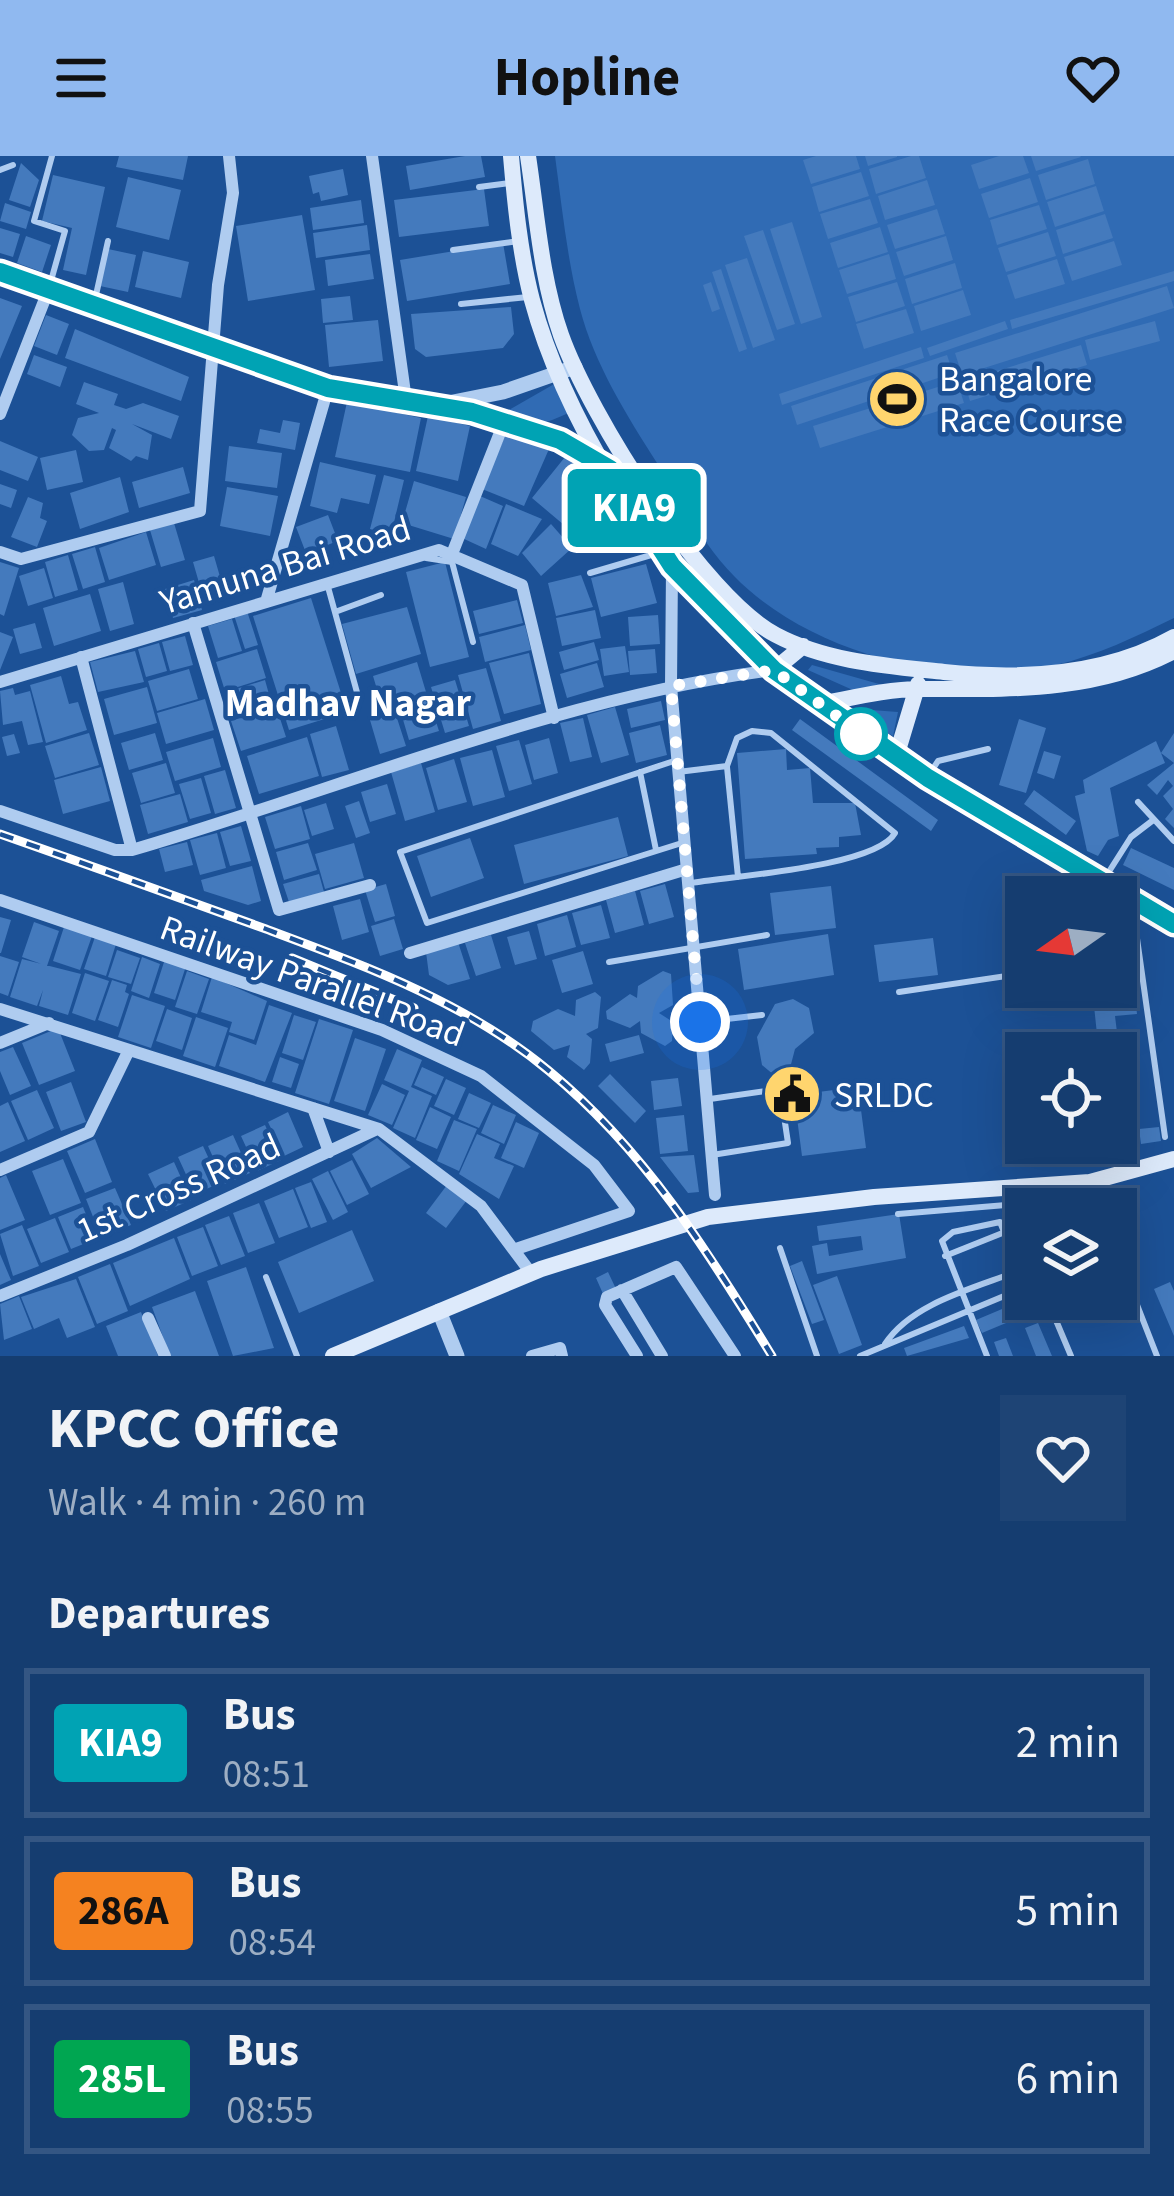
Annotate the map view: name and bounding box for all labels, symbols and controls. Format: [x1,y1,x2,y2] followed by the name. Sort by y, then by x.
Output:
[494,40,680,117] text: Hopline
[48,45,114,111] icon: menu
[1060,45,1126,111] icon: heart
[939,354,1123,446] place label: Bangalore Race Course
[866,368,928,430] sports icon: Bangalore Race Course
[550,469,718,547] line badge: KIA9
[592,478,676,538] text: KIA9
[153,503,417,628] street label: Yamuna Bai Road
[225,676,472,732] district label: Madhav Nagar
[836,709,886,759] unlabelled marker
[1005,876,1137,1008] north arrow
[1005,876,1137,1320] map controls
[153,903,472,1060] street label: Railway Parallel Road
[670,992,730,1052] your location
[1005,1032,1137,1164] button: locate
[761,1063,823,1125] public building icon: SRLDC
[834,1070,934,1121] place label: SRLDC
[68,1121,289,1256] street label: 1st Cross Road
[1005,1188,1137,1320] button: layers
[48,1389,339,1470] text: KPCC Office
[1000,1395,1126,1521] button: heart
[48,1475,366,1531] text: Walk · 4 min · 260 m
[48,1582,270,1646] text: Departures
[223,1683,295,1747] text: Bus
[1016,1711,1120,1775] text: 2 min
[78,1713,163,1773] text: KIA9
[223,1747,310,1803] text: 08:51
[229,1851,301,1915] text: Bus
[1016,1879,1120,1943] text: 5 min
[78,1881,169,1941] text: 286A
[229,1915,316,1971] text: 08:54
[226,2019,299,2083] text: Bus
[1016,2047,1120,2111] text: 6 min
[78,2049,166,2109] text: 285L
[226,2083,314,2139] text: 08:55

